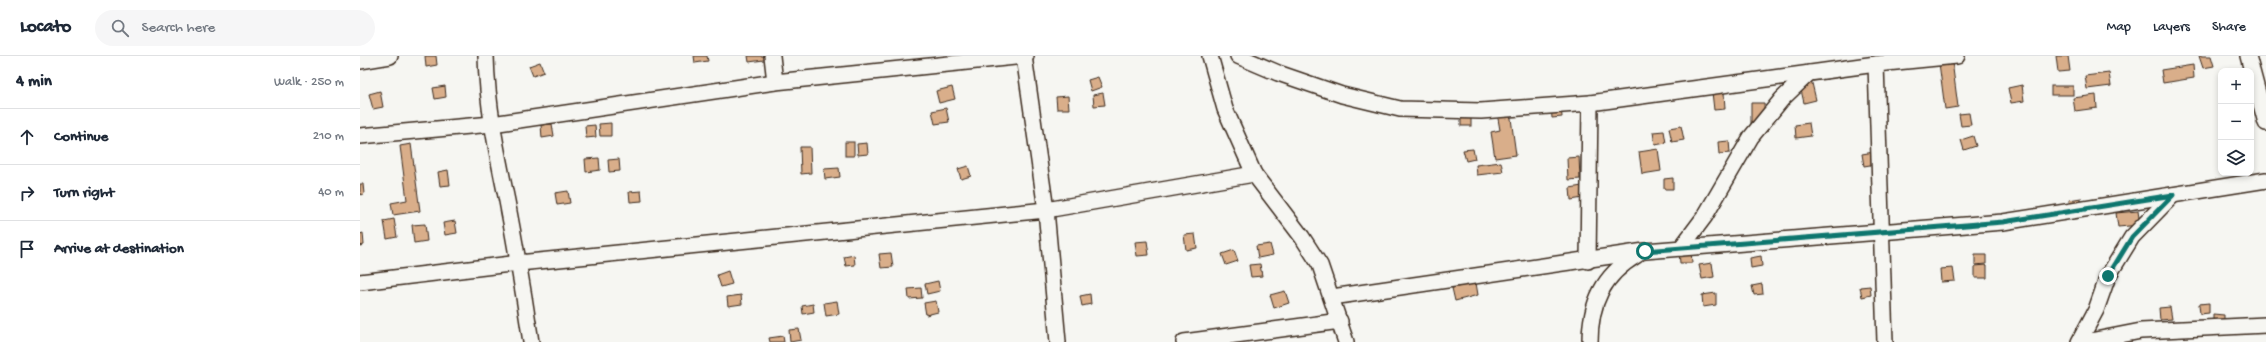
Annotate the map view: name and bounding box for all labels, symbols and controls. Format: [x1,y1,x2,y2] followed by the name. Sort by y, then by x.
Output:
[95,10,375,46] search box
[20,16,71,39] text: Locato
[109,17,131,39] icon: search
[141,19,215,37] text: Search here
[2107,19,2131,36] text: Map
[2153,19,2190,36] text: Layers
[2212,19,2246,36] text: Share
[2218,68,2254,176] map controls
[2218,68,2254,104] button: +
[16,72,52,92] text: 4 min
[274,75,344,90] text: Walk · 250 m
[2218,104,2254,140] button: −
[16,126,38,148] icon: ahead
[54,128,108,146] text: Continue
[313,129,344,144] text: 210 m
[2218,140,2254,176] button: layers
[16,182,38,204] icon: right
[54,184,114,202] text: Turn right
[318,185,344,200] text: 40 m
[16,238,38,260] icon: arrive
[54,240,184,258] text: Arrive at destination
[1636,242,1654,260] route start
[2099,267,2117,285] route end

